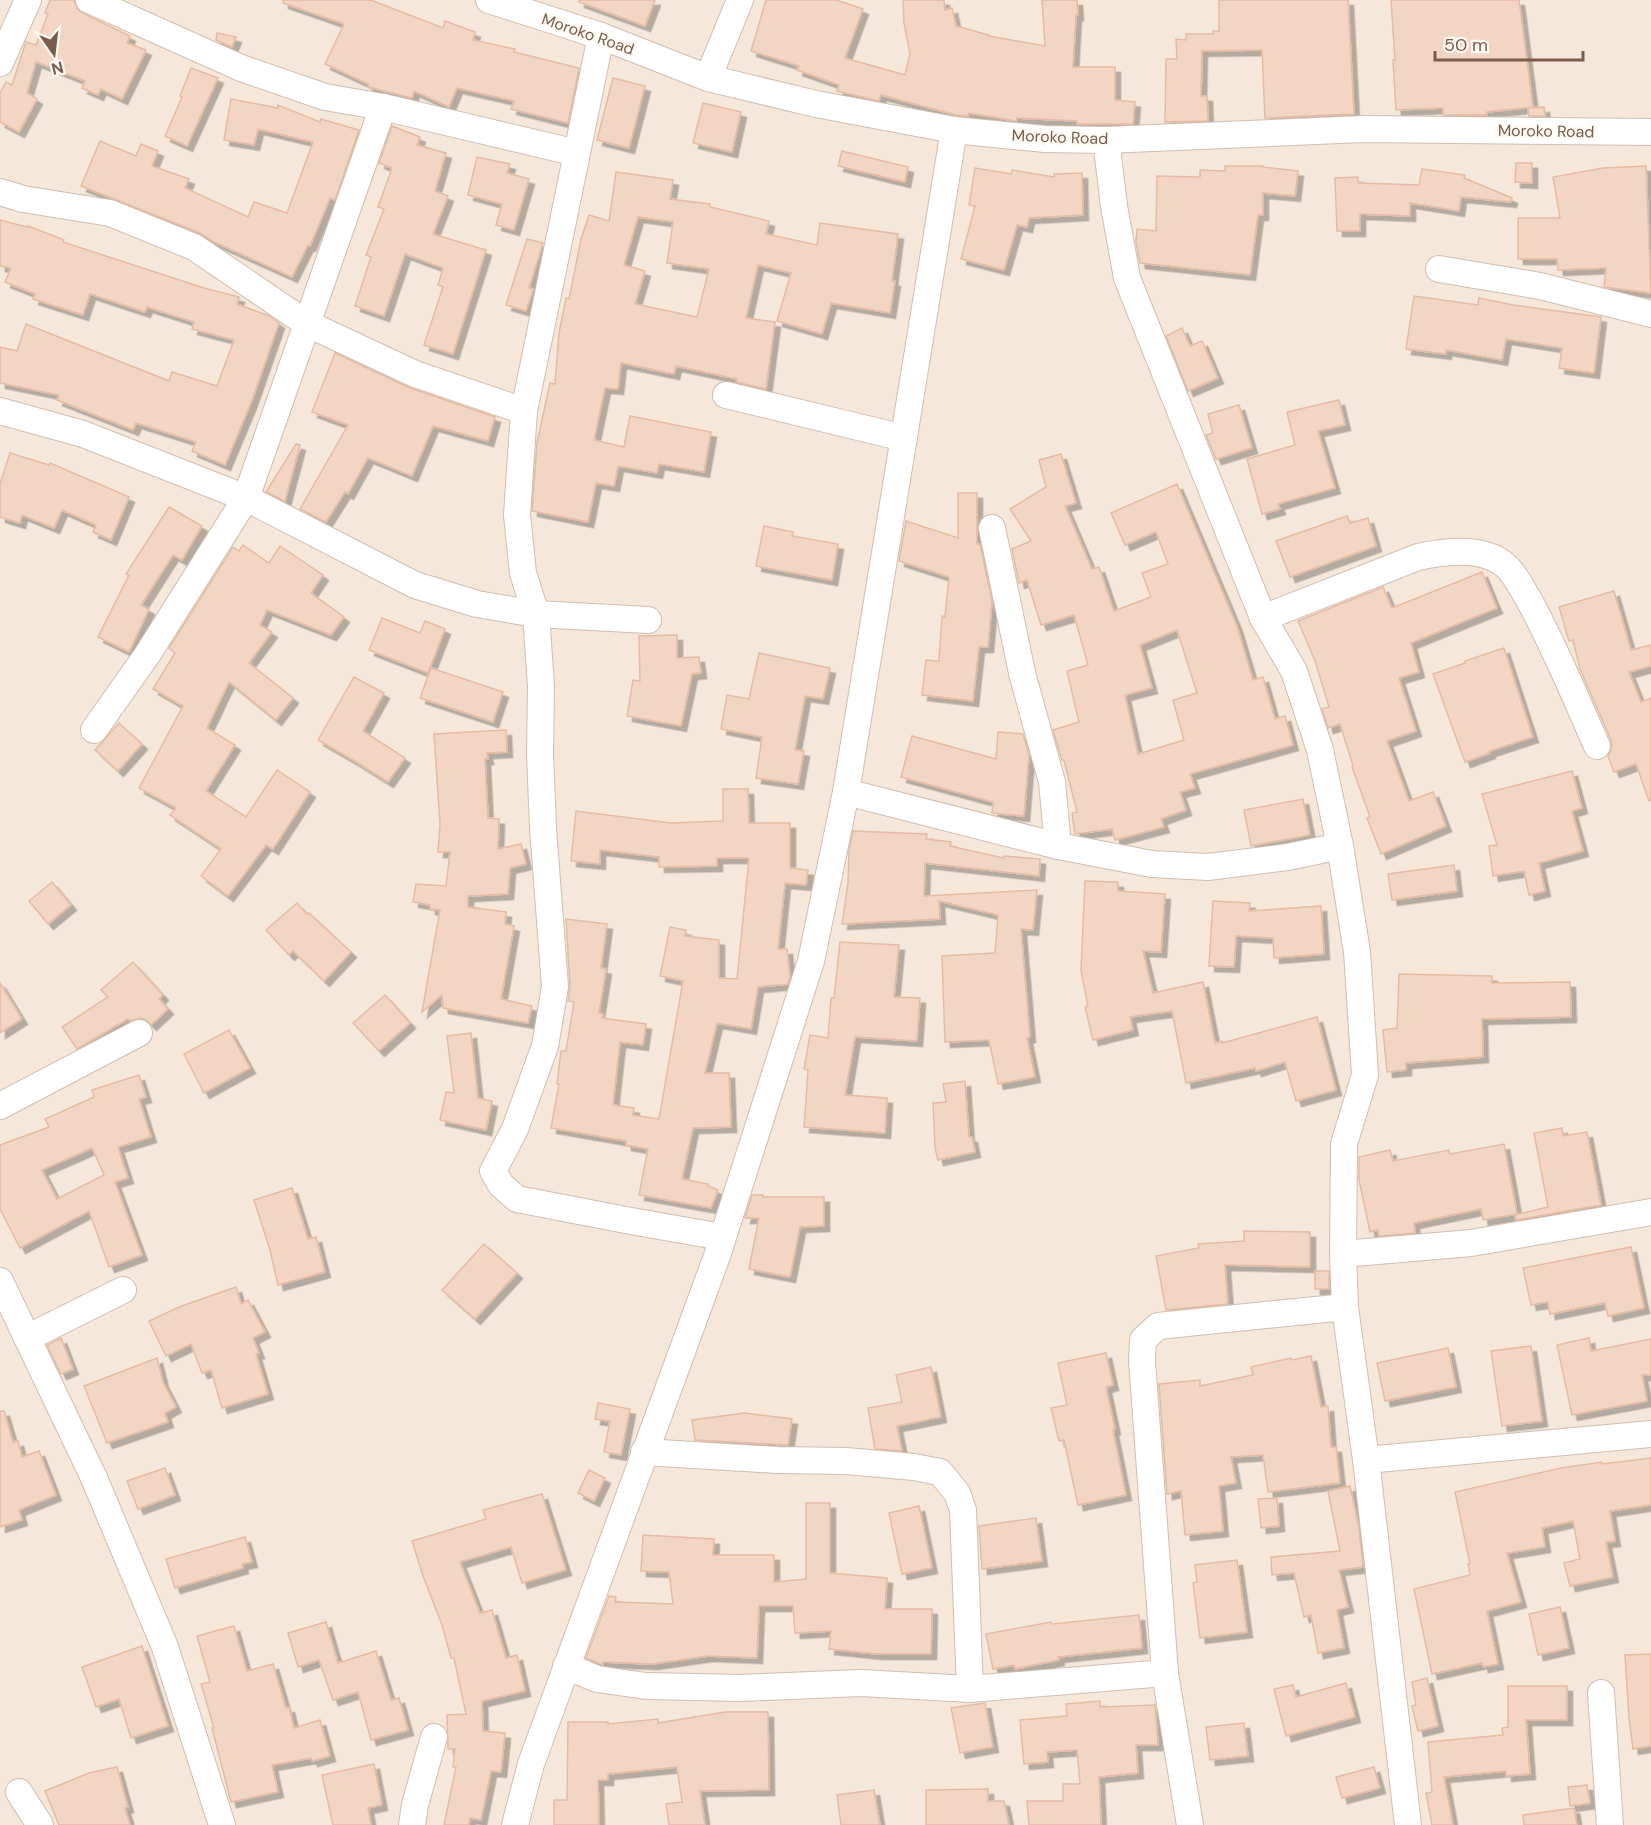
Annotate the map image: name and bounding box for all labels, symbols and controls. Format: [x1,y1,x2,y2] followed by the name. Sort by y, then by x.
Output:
[539,8,637,60] street label: Moroko Road
[24,24,84,84] north arrow
[1435,24,1584,62] scale bar
[1444,33,1488,57] text: 50 m
[49,56,66,80] text: N
[1498,120,1594,142] street label: Moroko Road
[1011,125,1109,149] street label: Moroko Road

